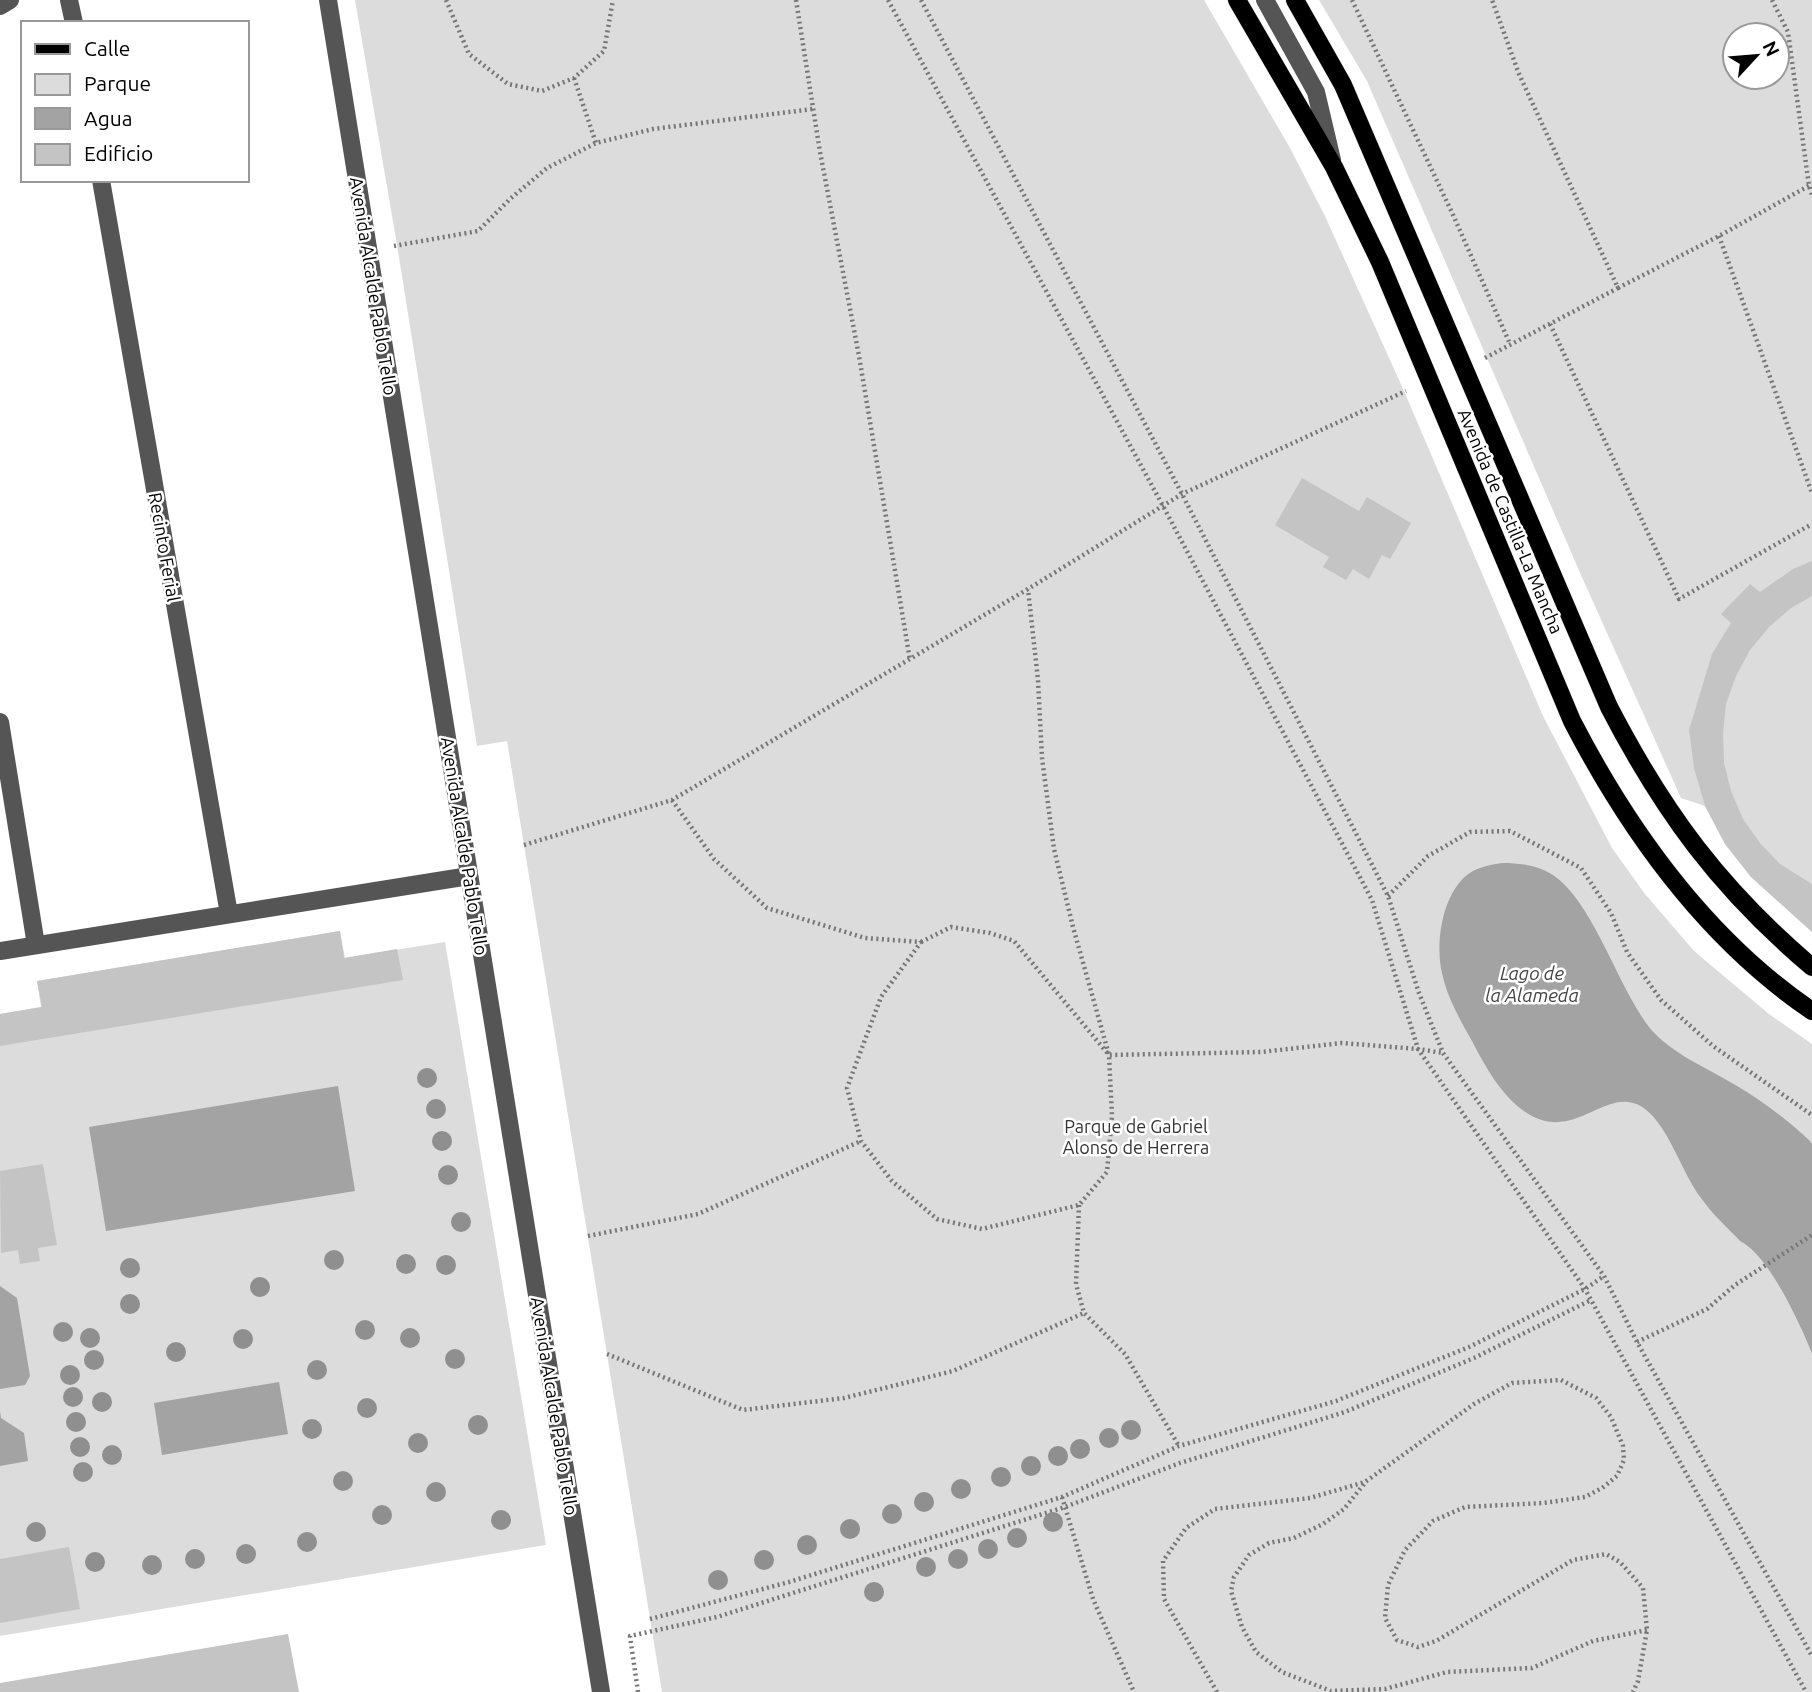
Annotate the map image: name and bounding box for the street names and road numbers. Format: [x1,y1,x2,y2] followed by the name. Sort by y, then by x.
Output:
[347,175,401,397] street label: Avenida Alcalde Pablo Tello
[1454,406,1568,636] street label: Avenida de Castilla-La Mancha
[146,491,184,603] street label: Recinto Ferial
[438,735,492,957] street label: Avenida Alcalde Pablo Tello
[528,1295,582,1517] street label: Avenida Alcalde Pablo Tello

